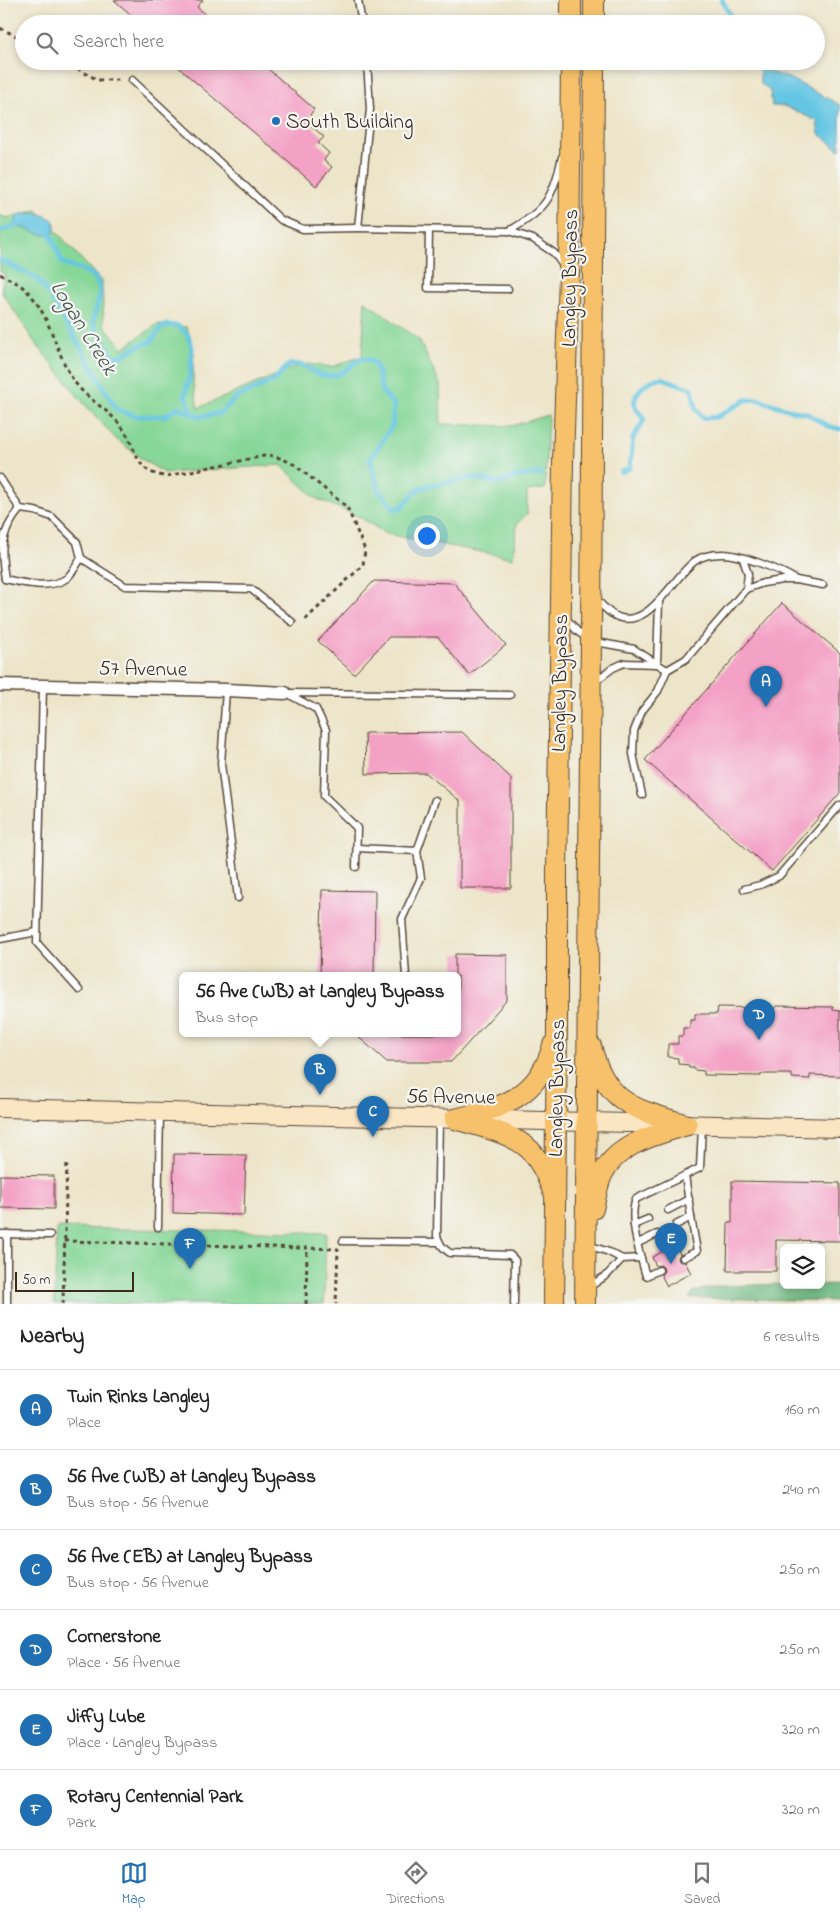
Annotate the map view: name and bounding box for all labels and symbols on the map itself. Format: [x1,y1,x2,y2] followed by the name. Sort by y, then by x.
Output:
[286,108,413,140] place label: South Building
[270,115,282,127] marker: South Building
[555,209,589,347] street label: Langley Bypass
[41,275,125,383] water label: Logan Creek
[414,523,440,549] your location
[545,614,579,752] street label: Langley Bypass
[98,654,188,686] street label: 57 Avenue
[750,666,782,707] pin: A
[743,999,775,1040] pin: D
[542,1019,576,1157] street label: Langley Bypass
[304,1054,336,1095] pin: B
[406,1082,496,1114] street label: 56 Avenue
[357,1096,389,1137] pin: C
[655,1223,687,1264] pin: E
[174,1228,206,1269] pin: F
[15,1269,134,1292] scale bar

